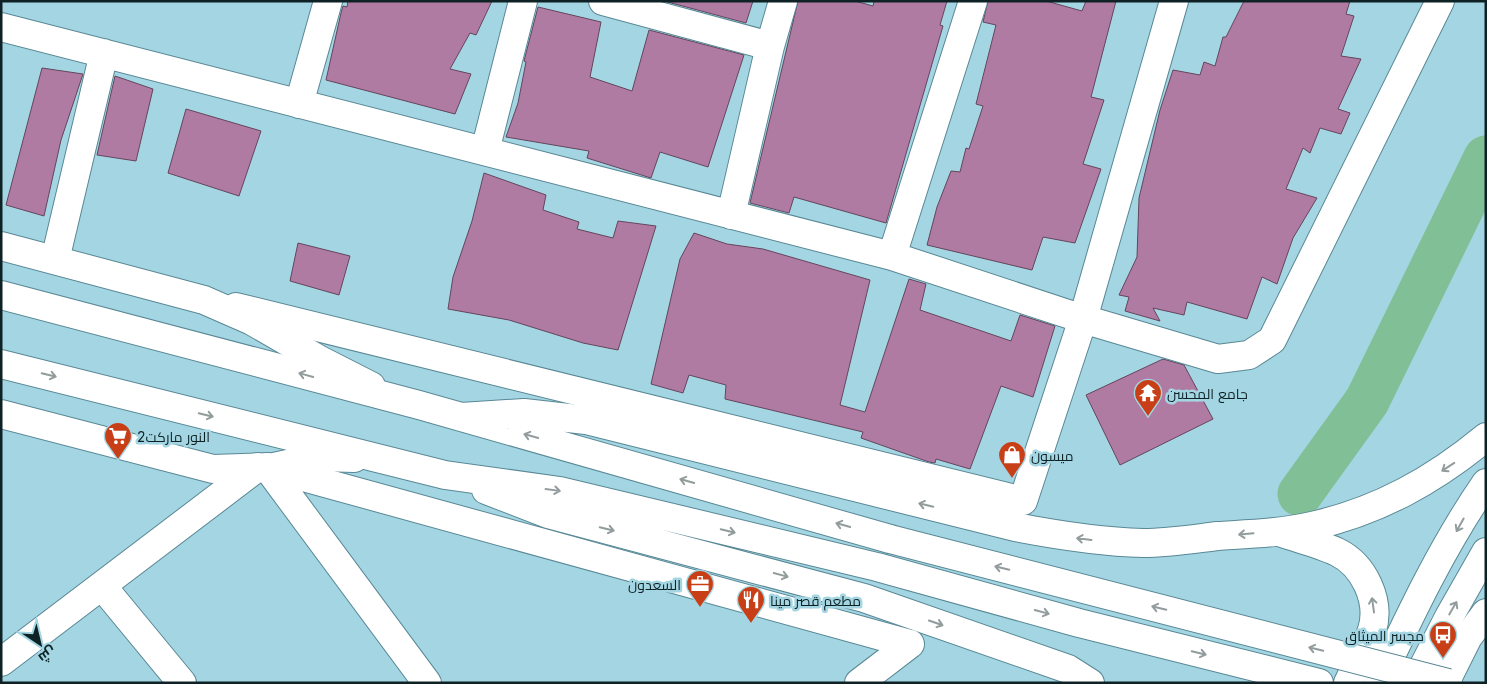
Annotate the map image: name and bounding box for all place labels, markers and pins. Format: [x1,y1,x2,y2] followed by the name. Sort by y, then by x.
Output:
[1133,378,1163,417] temple icon: جامع المحسن
[1167,385,1248,403] place label: جامع المحسن
[103,421,133,460] supermarket icon: النور ماركت2
[137,428,210,445] place label: النور ماركت2
[997,440,1027,479] shop icon: ميسون
[1031,447,1074,464] place label: ميسون
[685,569,715,608] office icon: السعدون
[628,576,681,593] place label: السعدون
[736,585,766,624] restaurant icon: مطعم قصر مينا
[770,592,861,611] place label: مطعم قصر مينا
[1428,620,1458,659] bus stop icon: مجسر الميثاق
[1345,627,1424,645] place label: مجسر الميثاق

